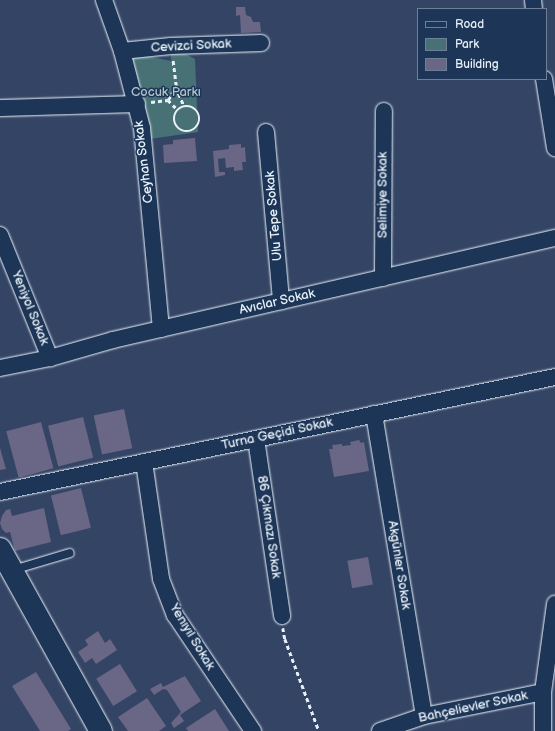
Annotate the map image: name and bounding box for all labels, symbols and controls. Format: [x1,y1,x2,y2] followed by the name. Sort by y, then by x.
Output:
[417,8,547,80] legend
[455,17,484,32] text: Road
[150,36,232,56] street label: Cevizci Sokak
[455,37,479,52] text: Park
[455,57,499,72] text: Building
[131,84,201,100] park label: Cocuk Parkı
[131,120,157,204] street label: Ceyhan Sokak
[375,152,391,238] street label: Selimiye Sokak
[262,170,286,262] street label: Ulu Tepe Sokak
[8,268,52,348] street label: Yeniyol Sokak
[238,286,316,318] street label: Avıclar Sokak
[220,415,334,453] street label: Turna Geçidi Sokak
[254,475,284,579] street label: 86 Çıkmazı Sokak
[384,519,414,611] street label: Akgünler Sokak
[166,601,218,673] street label: Yenıyıl Sokak
[417,688,529,726] street label: Bahçelievler Sokak

